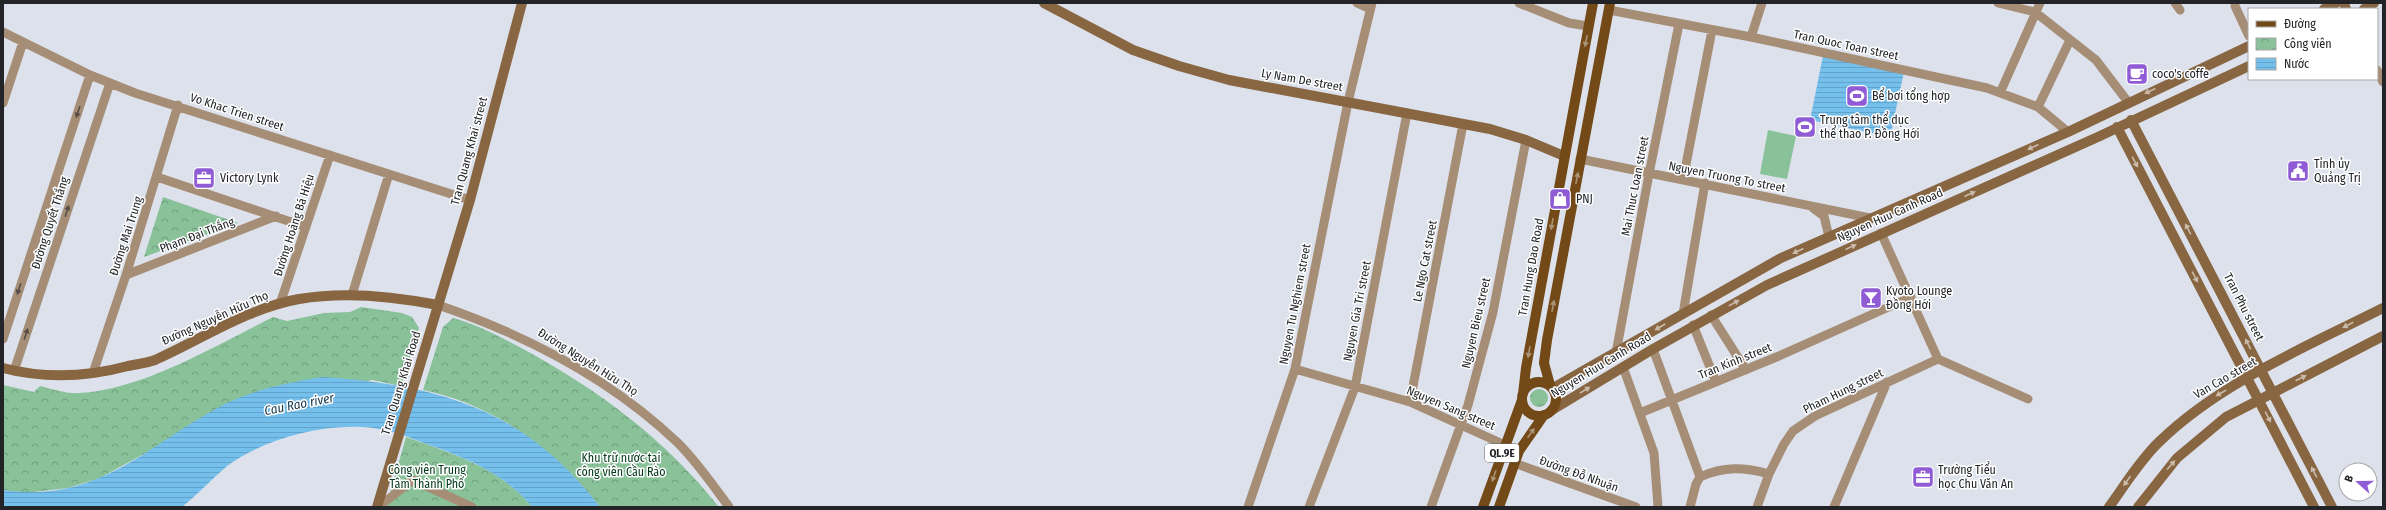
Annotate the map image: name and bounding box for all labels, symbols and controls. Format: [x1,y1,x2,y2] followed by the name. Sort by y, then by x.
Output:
[2248,8,2378,80] legend
[2284,17,2316,31] text: Đường
[1792,27,1900,63] street label: Tran Quoc Toan street
[1582,35,1588,47] one-way arrow
[2284,37,2332,51] text: Công viên
[2284,57,2309,71] text: Nước
[2124,61,2150,87] cafe icon: coco's coffe
[1260,66,1344,94] street label: Ly Nam De street
[2152,67,2209,81] place label: coco's coffe
[1844,83,1870,109] sports icon: Bể bơi tổng hợp
[1872,87,1950,103] place label: Bể bơi tổng hợp
[2144,88,2156,95] one-way arrow
[188,90,286,134] street label: Vo Khac Trien street
[448,95,490,207] street label: Tran Quang Khai street
[75,107,81,119] one-way arrow
[1820,111,1919,141] place label: Trung tâm thể dục thể thao P. Đồng Hới
[1792,114,1818,140] sports icon: Trung tâm thể dục thể thao P. Đồng Hới
[1618,135,1652,237] street label: Mai Thuc Loan street
[2027,144,2038,150] one-way arrow
[2132,156,2139,168] one-way arrow
[2314,157,2361,185] place label: Tỉnh ủy Quảng Trị
[2285,158,2311,184] public building icon: Tỉnh ủy Quảng Trị
[1667,159,1787,195] street label: Nguyen Truong To street
[191,165,217,191] office icon: Victory Lynk
[220,171,279,185] place label: Victory Lynk
[271,172,317,278] street label: Đường Hoàng Bá Hiệu
[1574,172,1580,184] one-way arrow
[27,174,72,271] street label: Đường Quyết Thắng
[1835,185,1945,245] street label: Nguyen Huu Canh Road
[1547,186,1573,212] shop icon: PNJ
[1964,190,1976,196] one-way arrow
[1576,192,1593,206] place label: PNJ
[107,194,146,277] street label: Đường Mai Trung
[64,204,70,216] one-way arrow
[157,212,237,256] street label: Phạm Đại Thắng
[1516,217,1546,317] street label: Tran Hung Dao Road
[1549,218,1555,230] one-way arrow
[1410,219,1440,303] street label: Le Ngo Cat street
[2185,223,2192,235] one-way arrow
[1276,242,1314,365] street label: Nguyen Tu Nghiem street
[1845,244,1857,250] one-way arrow
[1792,248,1804,254] one-way arrow
[1340,260,1374,362] street label: Nguyen Gia Tri street
[2192,271,2199,283] one-way arrow
[2221,271,2267,343] street label: Tran Phu street
[1459,276,1493,370] street label: Nguyen Bieu street
[16,283,22,295] one-way arrow
[1886,284,1952,312] place label: Kyoto Lounge Đồng Hới
[1858,285,1884,311] bar icon: Kyoto Lounge Đồng Hới
[159,287,271,348] street label: Đường Nguyễn Hữu Thọ
[1728,299,1740,306] one-way arrow
[1550,300,1556,312] one-way arrow
[2343,322,2354,329] one-way arrow
[1654,323,1666,330] one-way arrow
[535,325,641,399] street label: Đường Nguyễn Hữu Thọ
[23,328,29,340] one-way arrow
[379,329,423,437] street label: Tran Quang Khai Road
[1548,330,1654,400] street label: Nguyen Huu Canh Road
[2245,338,2252,350] one-way arrow
[1696,340,1774,382] street label: Tran Kinh street
[1525,346,1531,358] one-way arrow
[2191,354,2259,402] street label: Van Cao street
[1801,366,1885,416] street label: Pham Hung street
[2295,375,2307,381] one-way arrow
[1405,383,1497,433] street label: Nguyen Sang street
[1579,386,1591,393] one-way arrow
[263,390,335,418] water label: Cau Rao river
[2215,390,2227,397] one-way arrow
[2265,411,2271,423] one-way arrow
[1527,428,1535,438] one-way arrow
[1485,444,1519,462] road number: QL.9E
[576,451,666,479] park label: Khu trữ nước tại công viên Cầu Rào
[1538,452,1621,495] street label: Đường Đỗ Nhuận
[2167,460,2176,471] one-way arrow
[1938,461,2013,491] place label: Trường Tiểu học Chu Văn An
[2338,462,2378,502] north arrow
[388,463,466,491] park label: Công viên Trung Tâm Thành Phố
[1910,464,1936,490] office icon: Trường Tiểu học Chu Văn An
[2311,466,2318,478] one-way arrow
[1490,470,1496,482] one-way arrow
[2342,473,2356,484] text: B
[2123,476,2131,487] one-way arrow

